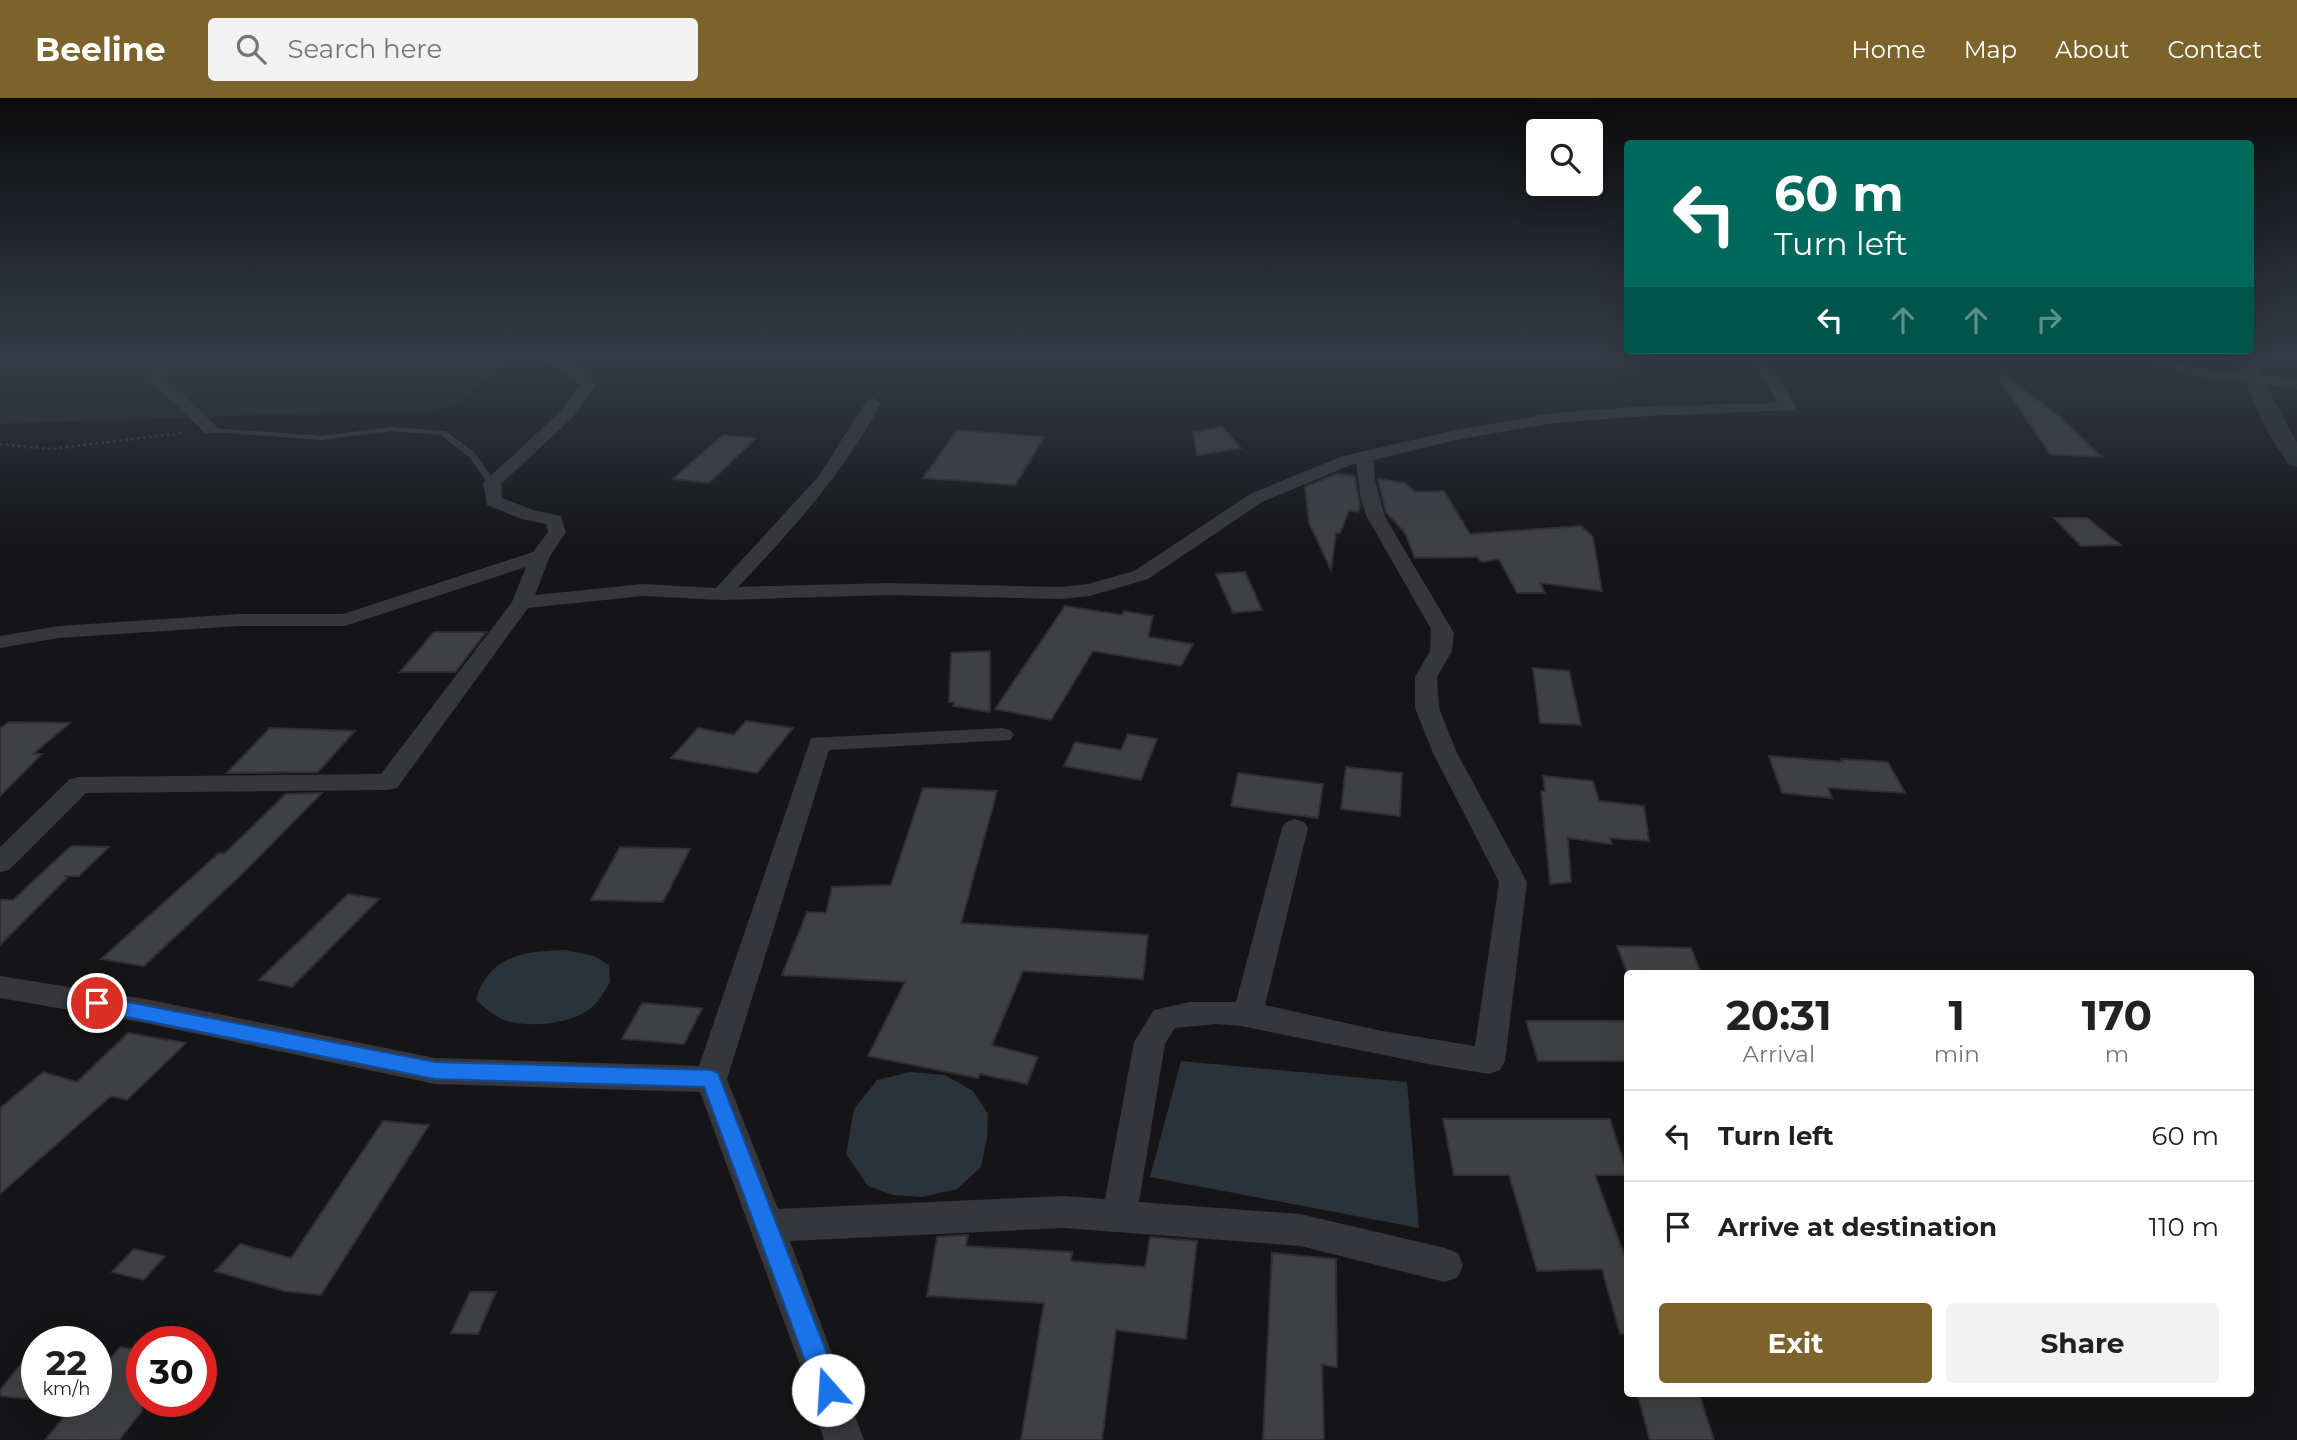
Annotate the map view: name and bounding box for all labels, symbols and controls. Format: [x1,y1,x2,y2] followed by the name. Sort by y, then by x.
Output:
[208,18,698,81] search box
[35,29,166,69] text: Beeline
[232,30,270,68] icon: search
[288,33,442,65] text: Search here
[1851,35,1926,64] text: Home
[1964,35,2017,64] text: Map
[2055,35,2129,64] text: About
[2167,35,2262,64] text: Contact
[1526,119,1603,196] map controls
[1526,119,1603,196] button: search
[1774,164,1904,223] text: 60 m
[1659,168,1750,259] icon: left
[1774,224,1908,263] text: Turn left
[1811,301,1849,339] icon: left
[1884,301,1922,339] icon: ahead
[1957,301,1995,339] icon: ahead
[2030,301,2068,339] icon: right
[67,973,127,1033] pin
[78,984,116,1022] icon: arrive
[1726,989,1832,1041] text: 20:31
[1948,989,1965,1041] text: 1
[2082,989,2152,1041] text: 170
[1743,1040,1815,1068] text: Arrival
[1934,1040,1980,1068] text: min
[2105,1040,2129,1068] text: m
[1659,1117,1697,1155] icon: left
[1718,1120,1834,1152] text: Turn left
[2152,1120,2219,1152] text: 60 m
[1659,1208,1697,1246] icon: arrive
[1718,1211,1997,1243] text: Arrive at destination
[2149,1211,2219,1243] text: 110 m
[1659,1303,1932,1383] button: Exit
[1946,1303,2219,1383] button: Share
[126,1326,217,1417] speed limit sign: 30
[46,1341,87,1384] text: 22
[791,1353,865,1427] position arrow
[42,1378,91,1400] text: km/h

